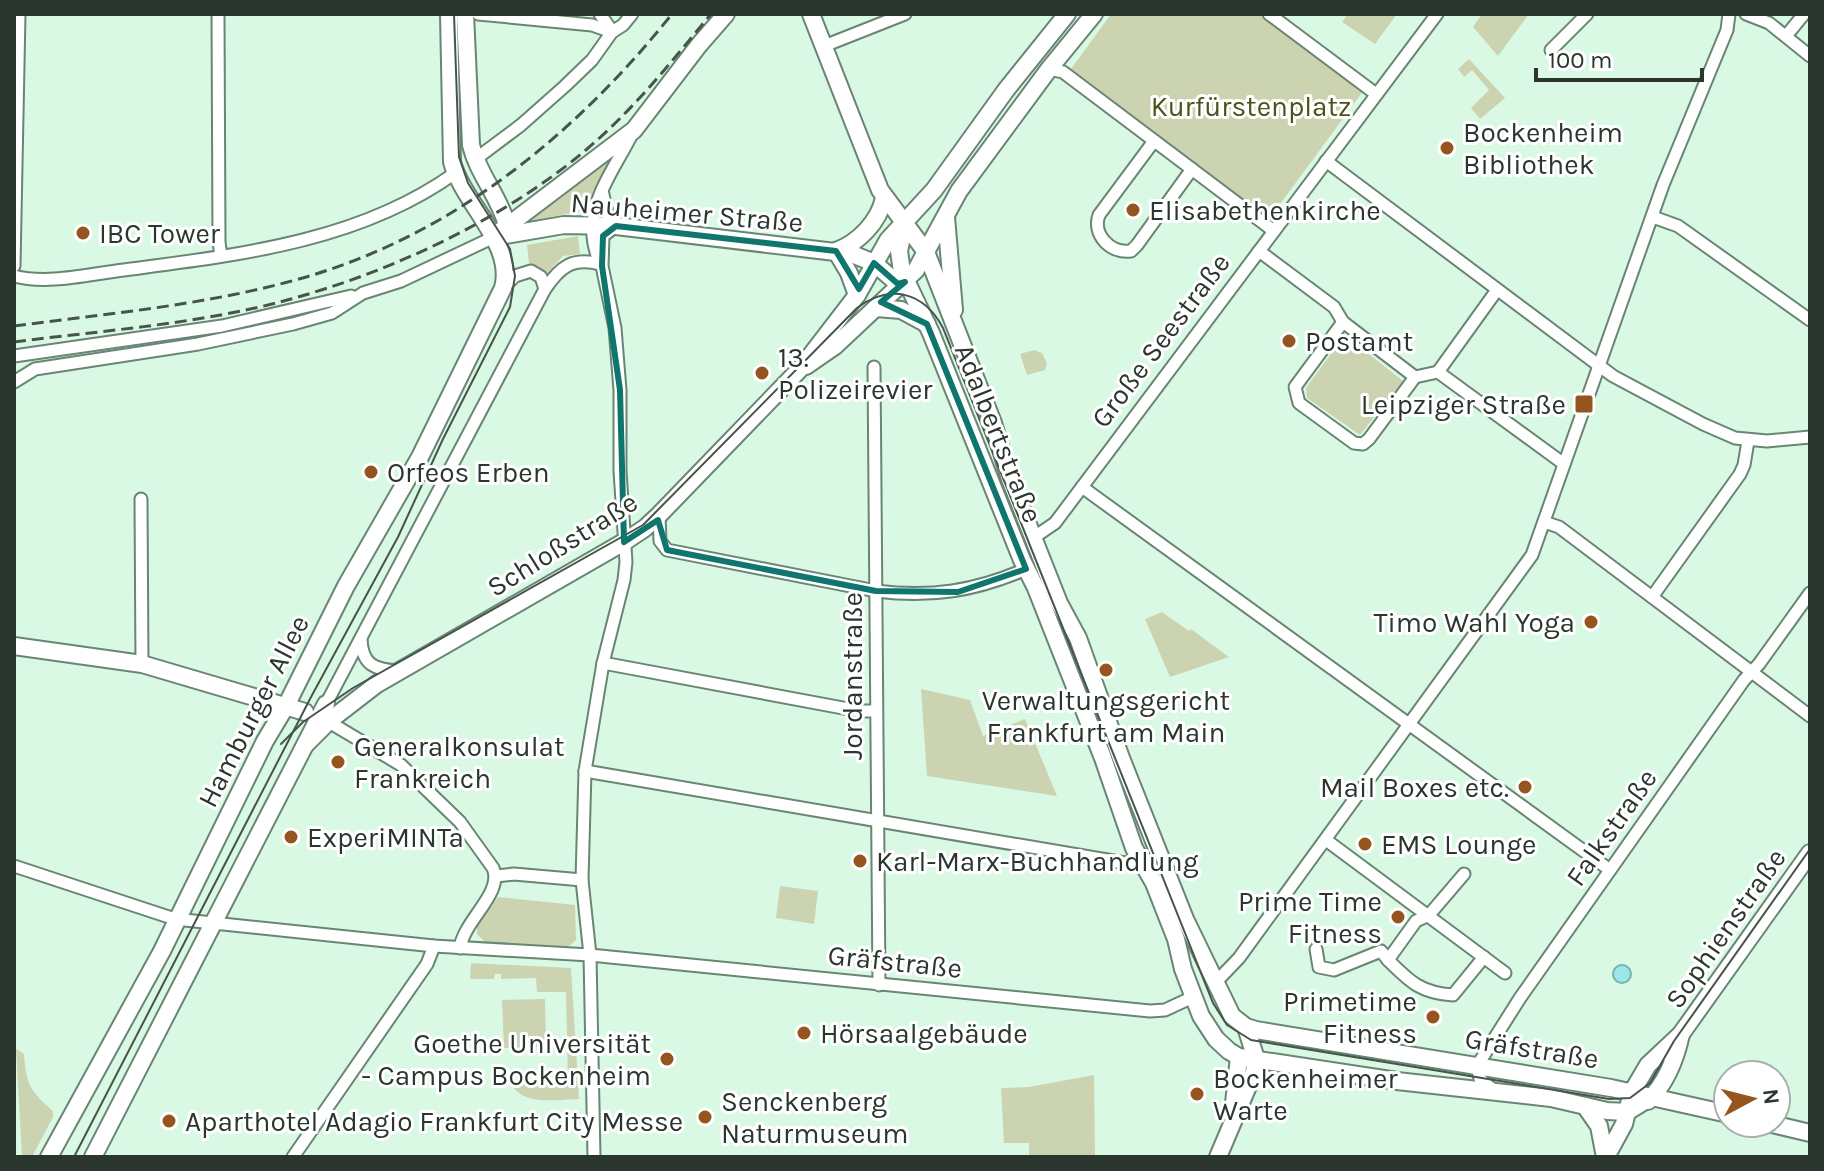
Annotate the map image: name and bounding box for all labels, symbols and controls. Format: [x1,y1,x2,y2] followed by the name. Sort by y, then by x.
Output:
[1536,32,1702,82] scale bar
[1548,46,1613,74] text: 100 m
[1151,90,1351,123] park label: Kurfürstenplatz
[1463,116,1623,181] place label: Bockenheim Bibliothek
[1438,139,1456,157] marker: Bockenheim Bibliothek
[569,186,804,239] street label: Nauheimer Straße
[1149,194,1381,227] place label: Elisabethenkirche
[1124,201,1142,219] marker: Elisabethenkirche
[99,217,221,250] place label: IBC Tower
[74,224,92,242] marker: IBC Tower
[1084,247,1237,434] street label: Große Seestraße
[1305,325,1413,358] place label: Postamt
[1280,332,1298,350] marker: Postamt
[948,339,1049,527] street label: Adalbertstraße
[778,341,933,406] place label: 13. Polizeirevier
[753,364,771,382] marker: 13. Polizeirevier
[1361,388,1566,421] place label: Leipziger Straße
[1573,393,1595,415] marker: Leipziger Straße
[387,456,550,489] place label: Orfeos Erben
[362,463,380,481] marker: Orfeos Erben
[481,485,643,604] street label: Schloßstraße
[836,592,869,760] street label: Jordanstraße
[1373,606,1575,639] place label: Timo Wahl Yoga
[191,610,316,813] street label: Hamburger Allee
[1582,613,1600,631] marker: Timo Wahl Yoga
[1097,661,1115,679] marker: Verwaltungsgericht Frankfurt am Main
[982,684,1230,749] place label: Verwaltungsgericht Frankfurt am Main
[354,730,565,795] place label: Generalkonsulat Frankreich
[329,753,347,771] marker: Generalkonsulat Frankreich
[1559,762,1664,892] street label: Falkstraße
[1320,771,1509,804] place label: Mail Boxes etc.
[1516,778,1534,796] marker: Mail Boxes etc.
[307,821,464,854] place label: ExperiMINTa
[282,828,300,846] marker: ExperiMINTa
[1381,828,1536,861] place label: EMS Lounge
[1356,835,1374,853] marker: EMS Lounge
[1658,842,1793,1015] street label: Sophienstraße
[876,845,1199,878] place label: Karl-Marx-Buchhandlung
[851,852,869,870] marker: Karl-Marx-Buchhandlung
[1238,885,1382,950] place label: Prime Time Fitness
[1389,908,1407,926] marker: Prime Time Fitness
[826,938,964,985] street label: Gräfstraße
[1283,985,1417,1050] place label: Primetime Fitness
[1424,1008,1442,1026] marker: Primetime Fitness
[820,1017,1028,1050] place label: Hörsaalgebäude
[1463,1022,1601,1075] street label: Gräfstraße
[795,1024,813,1042] marker: Hörsaalgebäude
[361,1027,651,1092] place label: Goethe Universität - Campus Bockenheim
[658,1050,676,1068] marker: Goethe Universität - Campus Bockenheim
[1712,1059,1792,1139] north arrow
[1213,1062,1398,1127] place label: Bockenheimer Warte
[721,1085,909,1150] place label: Senckenberg Naturmuseum
[1188,1085,1206,1103] marker: Bockenheimer Warte
[1757,1087,1785,1106] text: N
[185,1105,683,1138] place label: Aparthotel Adagio Frankfurt City Messe
[696,1108,714,1126] marker: Senckenberg Naturmuseum
[160,1112,178,1130] marker: Aparthotel Adagio Frankfurt City Messe

